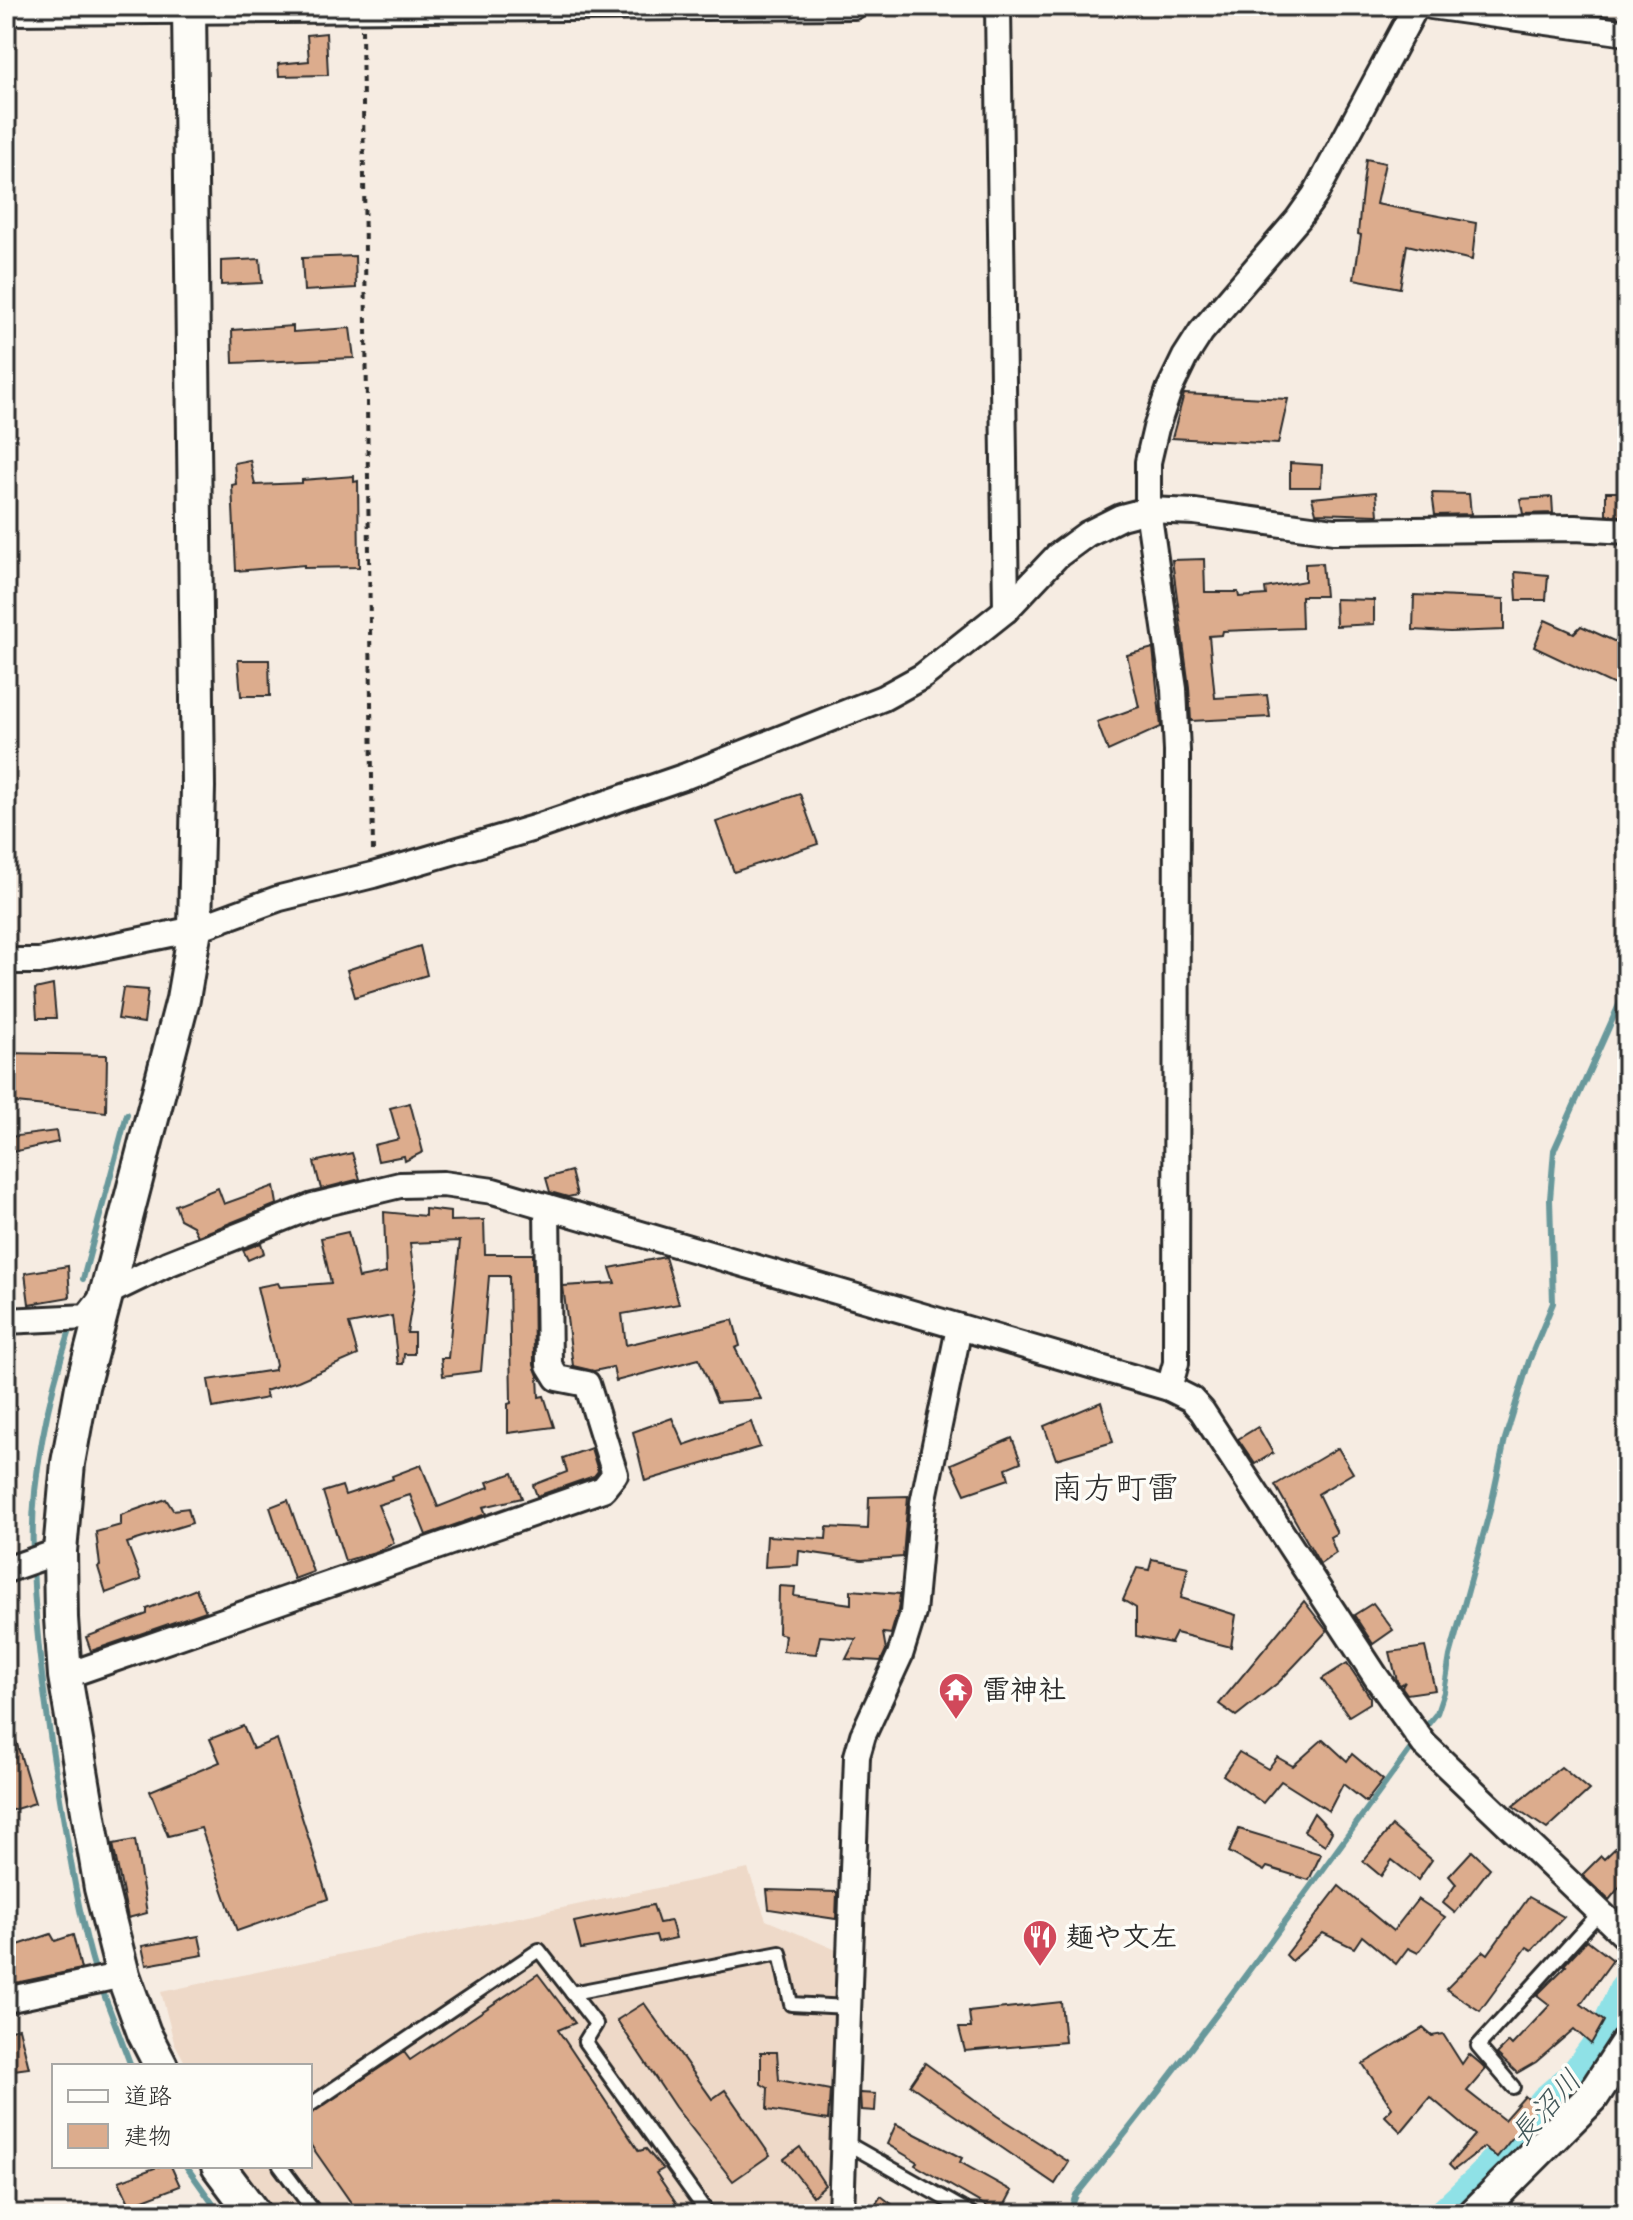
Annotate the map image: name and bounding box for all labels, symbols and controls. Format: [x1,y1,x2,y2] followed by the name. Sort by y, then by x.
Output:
[1051,1469,1179,1506] district label: 南方町雷
[937,1671,975,1721] temple icon: 雷神社
[982,1674,1066,1706] place label: 雷神社
[1021,1918,1059,1968] restaurant icon: 麺や文左
[1066,1921,1178,1953] place label: 麺や文左
[1503,2063,1589,2153] water label: 長沼川
[52,2064,312,2168] legend
[124,2082,172,2110] text: 道路
[124,2122,172,2150] text: 建物

